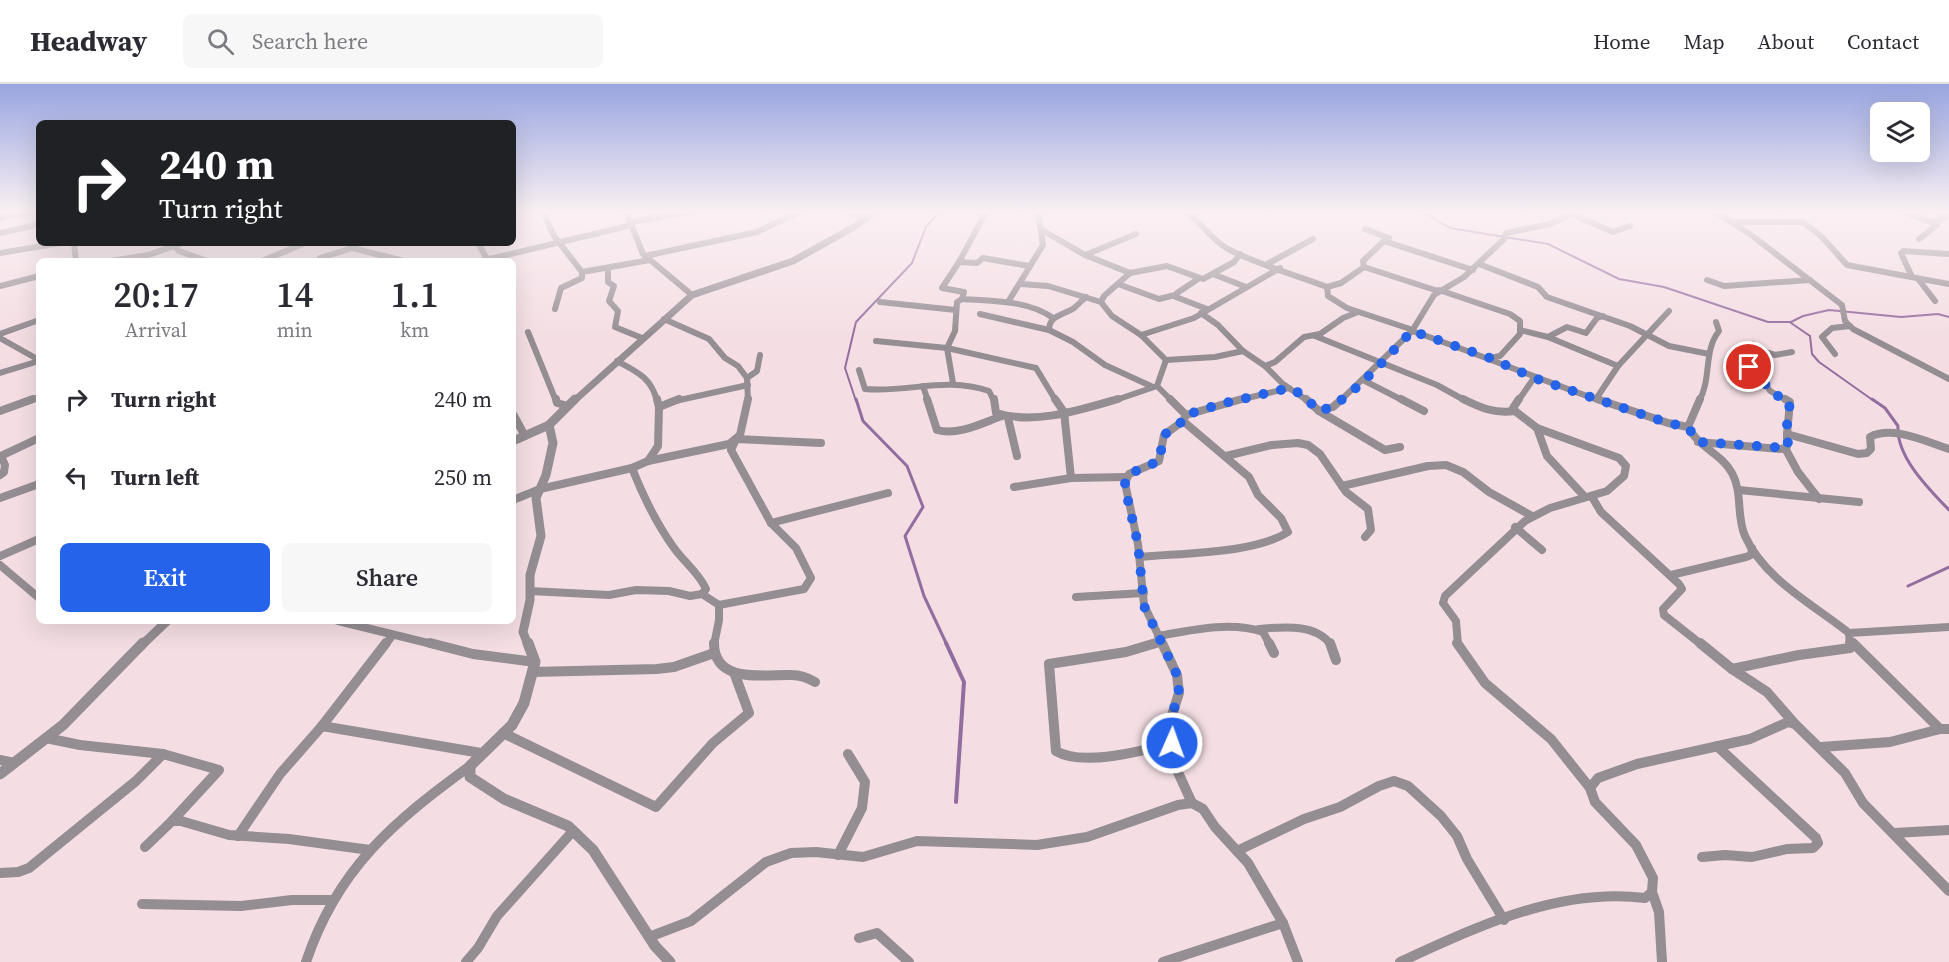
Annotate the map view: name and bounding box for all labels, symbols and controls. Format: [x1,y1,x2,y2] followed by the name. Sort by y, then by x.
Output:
[183,14,603,68] search box
[30,22,147,60] text: Headway
[204,25,237,58] icon: search
[252,26,368,56] text: Search here
[1593,27,1651,56] text: Home
[1684,27,1725,56] text: Map
[1758,27,1814,56] text: About
[1847,27,1919,56] text: Contact
[1870,102,1930,162] map controls
[1870,102,1930,162] button: layers
[159,135,274,193] text: 240 m
[60,144,138,222] icon: right
[159,190,283,227] text: Turn right
[113,270,199,319] text: 20:17
[276,270,313,319] text: 14
[391,270,439,319] text: 1.1
[125,316,187,344] text: Arrival
[277,316,313,344] text: min
[400,316,429,344] text: km
[1723,341,1774,392] pin
[1732,350,1765,383] icon: arrive
[60,383,93,416] icon: right
[111,384,216,414] text: Turn right
[434,384,492,414] text: 240 m
[60,461,93,494] icon: left
[111,462,199,492] text: Turn left
[434,462,492,492] text: 250 m
[60,543,270,612] button: Exit
[282,543,492,612] button: Share
[1140,711,1204,775] position arrow

